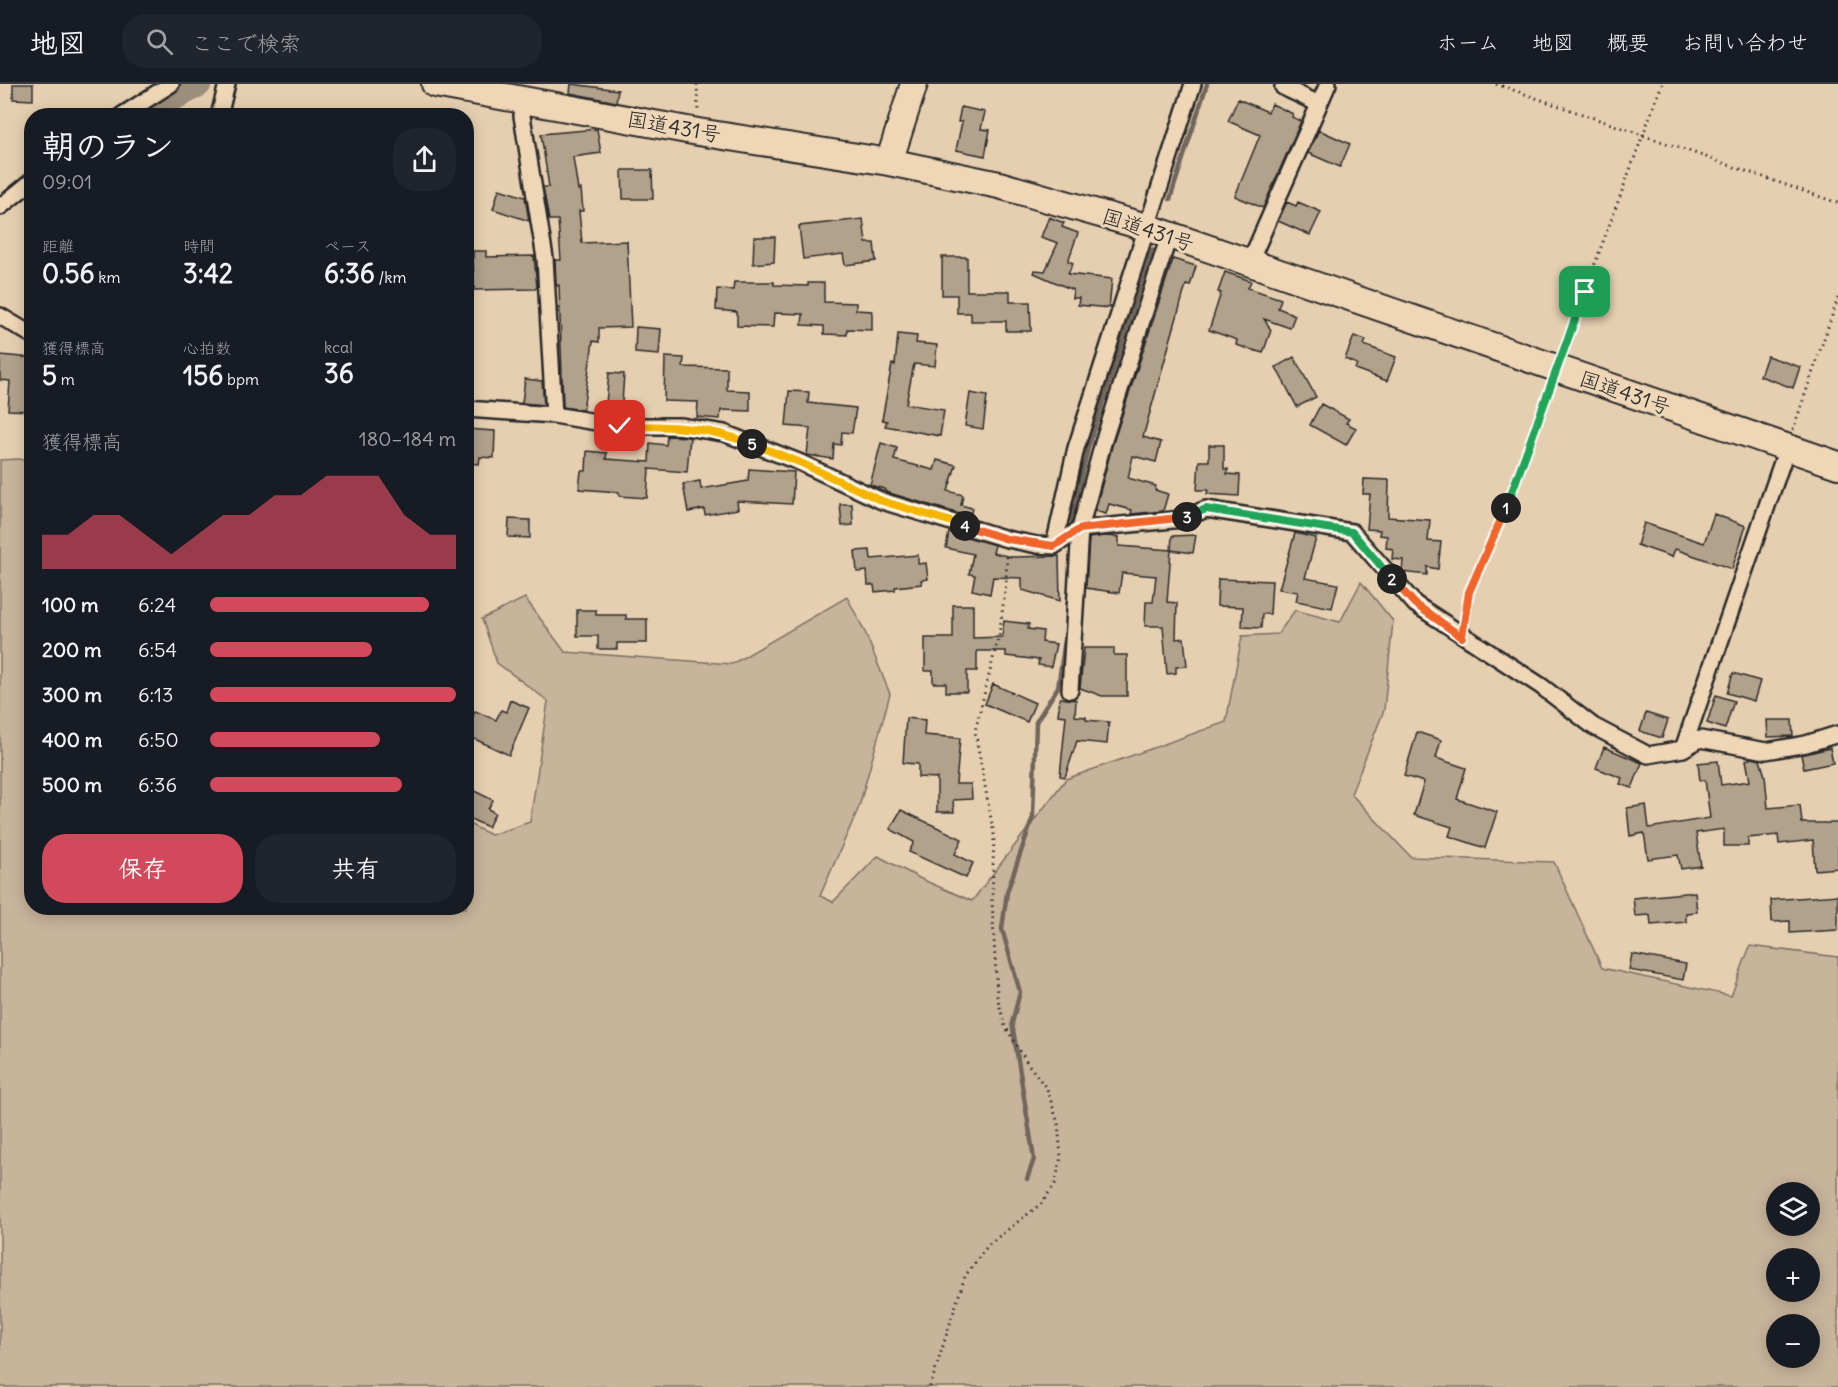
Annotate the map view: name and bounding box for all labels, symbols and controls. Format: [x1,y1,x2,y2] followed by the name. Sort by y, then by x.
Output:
[122,14,542,68] search box
[30,25,86,61] text: 地図
[143,25,176,58] icon: search
[191,29,301,57] text: ここで検索
[1437,29,1499,56] text: ホーム
[1532,29,1574,56] text: 地図
[1607,29,1649,56] text: 概要
[1682,29,1808,56] text: お問い合わせ
[625,105,723,148] street label: 国道431号
[42,125,174,167] text: 朝のラン
[393,128,456,191] button: share
[42,169,92,194] text: 09:01
[1099,202,1198,257] street label: 国道431号
[42,236,74,256] text: 距離
[183,236,215,256] text: 時間
[324,236,371,256] text: ペース
[42,257,94,290] text: 0.56
[183,257,233,290] text: 3:42
[324,257,375,290] text: 6:36
[1559,266,1610,317] pin
[94,267,120,287] text: km
[375,267,406,287] text: /km
[1568,275,1601,308] icon: arrive
[324,337,353,357] text: kcal
[42,338,106,358] text: 獲得標高
[183,338,231,358] text: 心拍数
[324,357,354,390] text: 36
[42,359,57,392] text: 5
[183,359,223,392] text: 156
[1576,364,1675,421] street label: 国道431号
[57,369,75,389] text: m
[223,369,259,389] text: bpm
[594,400,645,451] pin
[603,409,636,442] icon: check
[359,426,456,451] text: 180–184 m
[42,429,122,454] text: 獲得標高
[737,429,767,459] pin: 5
[747,434,757,454] text: 5
[1491,493,1521,523] pin: 1
[1503,498,1509,518] text: 1
[1172,502,1202,532] pin: 3
[1182,507,1192,527] text: 3
[950,511,980,541] pin: 4
[960,516,970,536] text: 4
[1377,564,1407,594] pin: 2
[1388,569,1396,589] text: 2
[42,592,99,617] text: 100 m
[138,592,176,617] text: 6:24
[42,637,102,662] text: 200 m
[138,637,177,662] text: 6:54
[42,682,102,707] text: 300 m
[138,682,173,707] text: 6:13
[42,727,102,752] text: 400 m
[138,727,179,752] text: 6:50
[42,772,102,797] text: 500 m
[138,772,177,797] text: 6:36
[42,834,243,903] button: 保存
[255,834,456,903] button: 共有
[1766,1182,1820,1368] map controls
[1766,1182,1820,1236] button: layers
[1766,1248,1820,1302] button: +
[1766,1314,1820,1368] button: −

